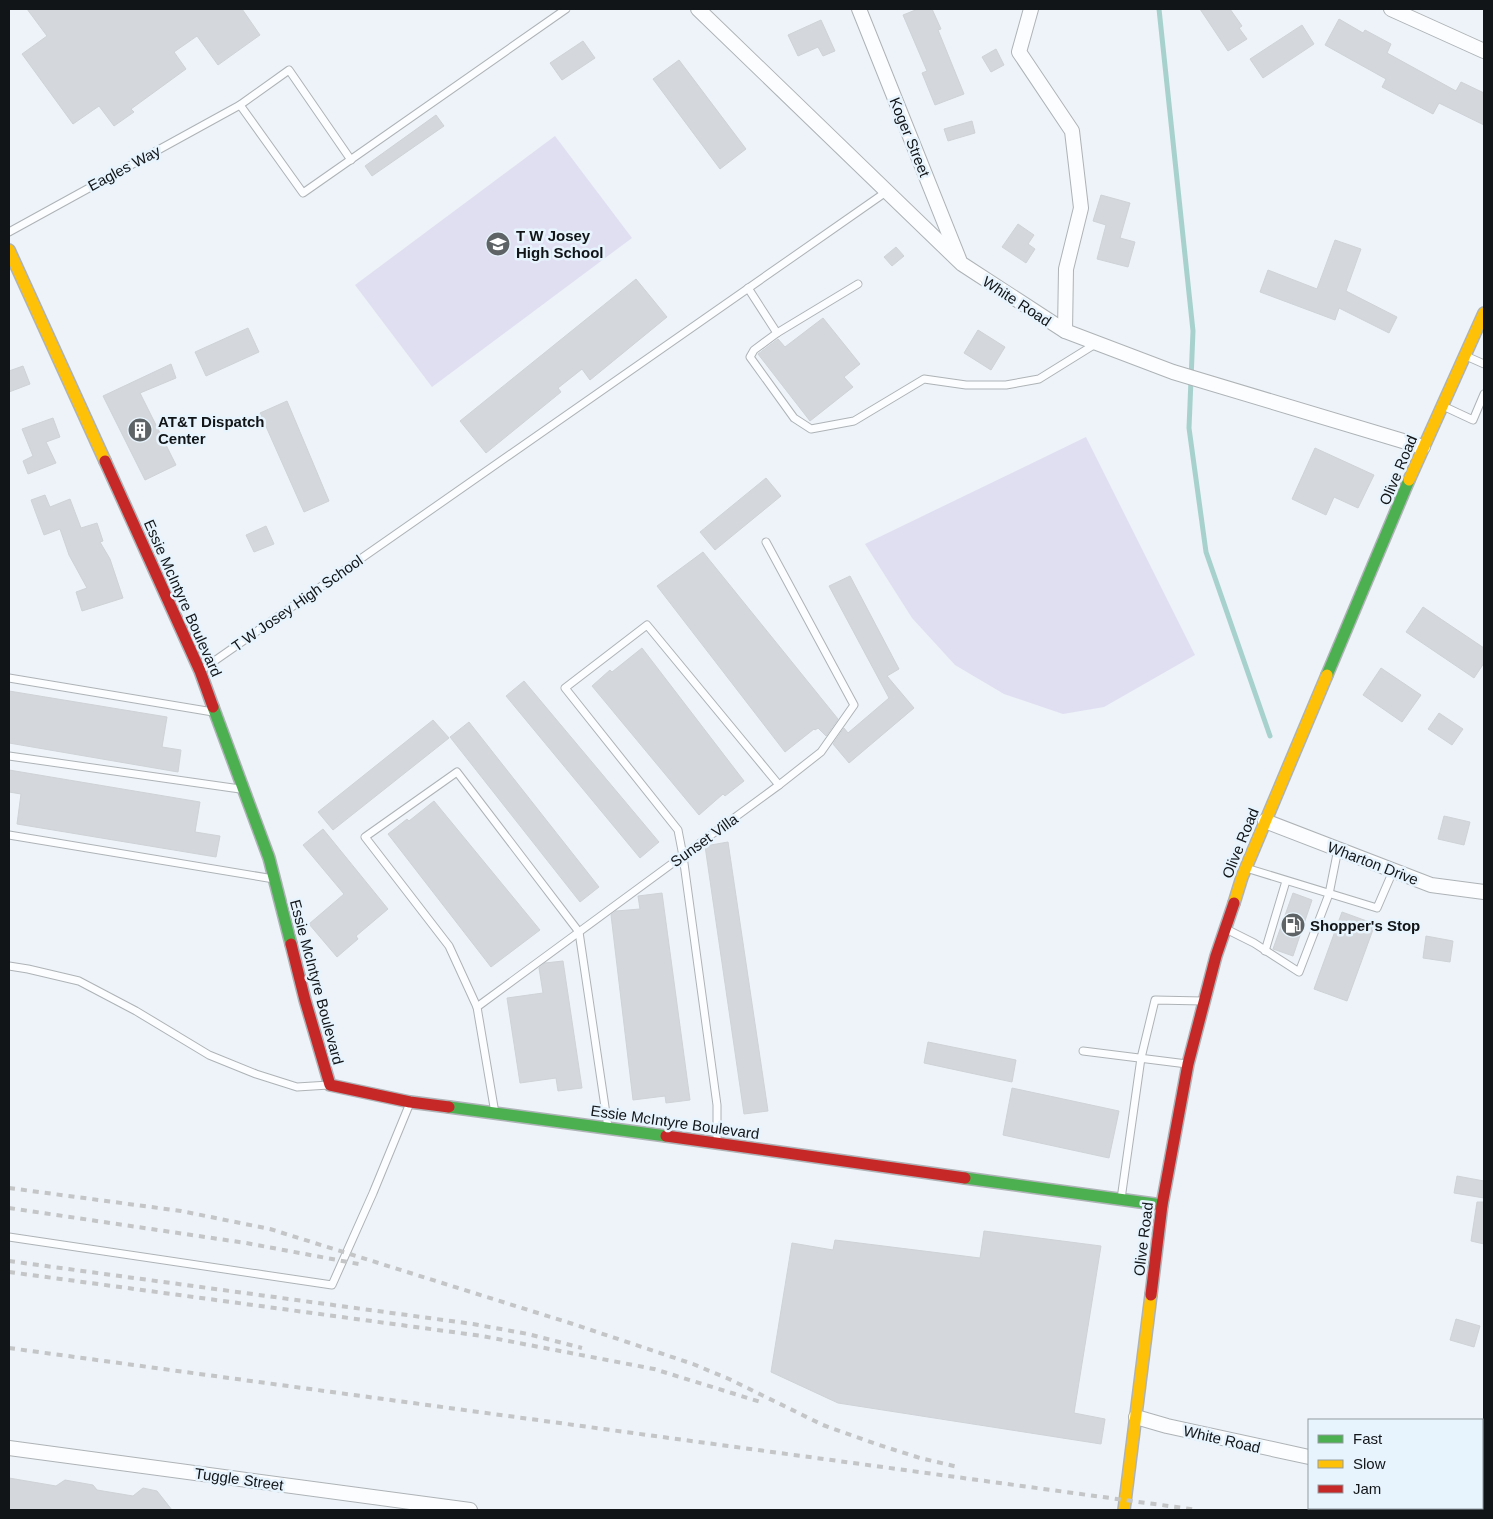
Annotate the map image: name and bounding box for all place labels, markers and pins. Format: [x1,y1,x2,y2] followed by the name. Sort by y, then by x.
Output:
[516,227,604,261] place label: T W Josey High School
[485,231,511,257] school or university icon: T W Josey High School
[158,413,264,447] place label: AT&T Dispatch Center
[127,417,153,443] building icon: AT&T Dispatch Center
[1280,912,1306,938] fuel station icon: Shopper's Stop
[1310,917,1420,934] place label: Shopper's Stop

